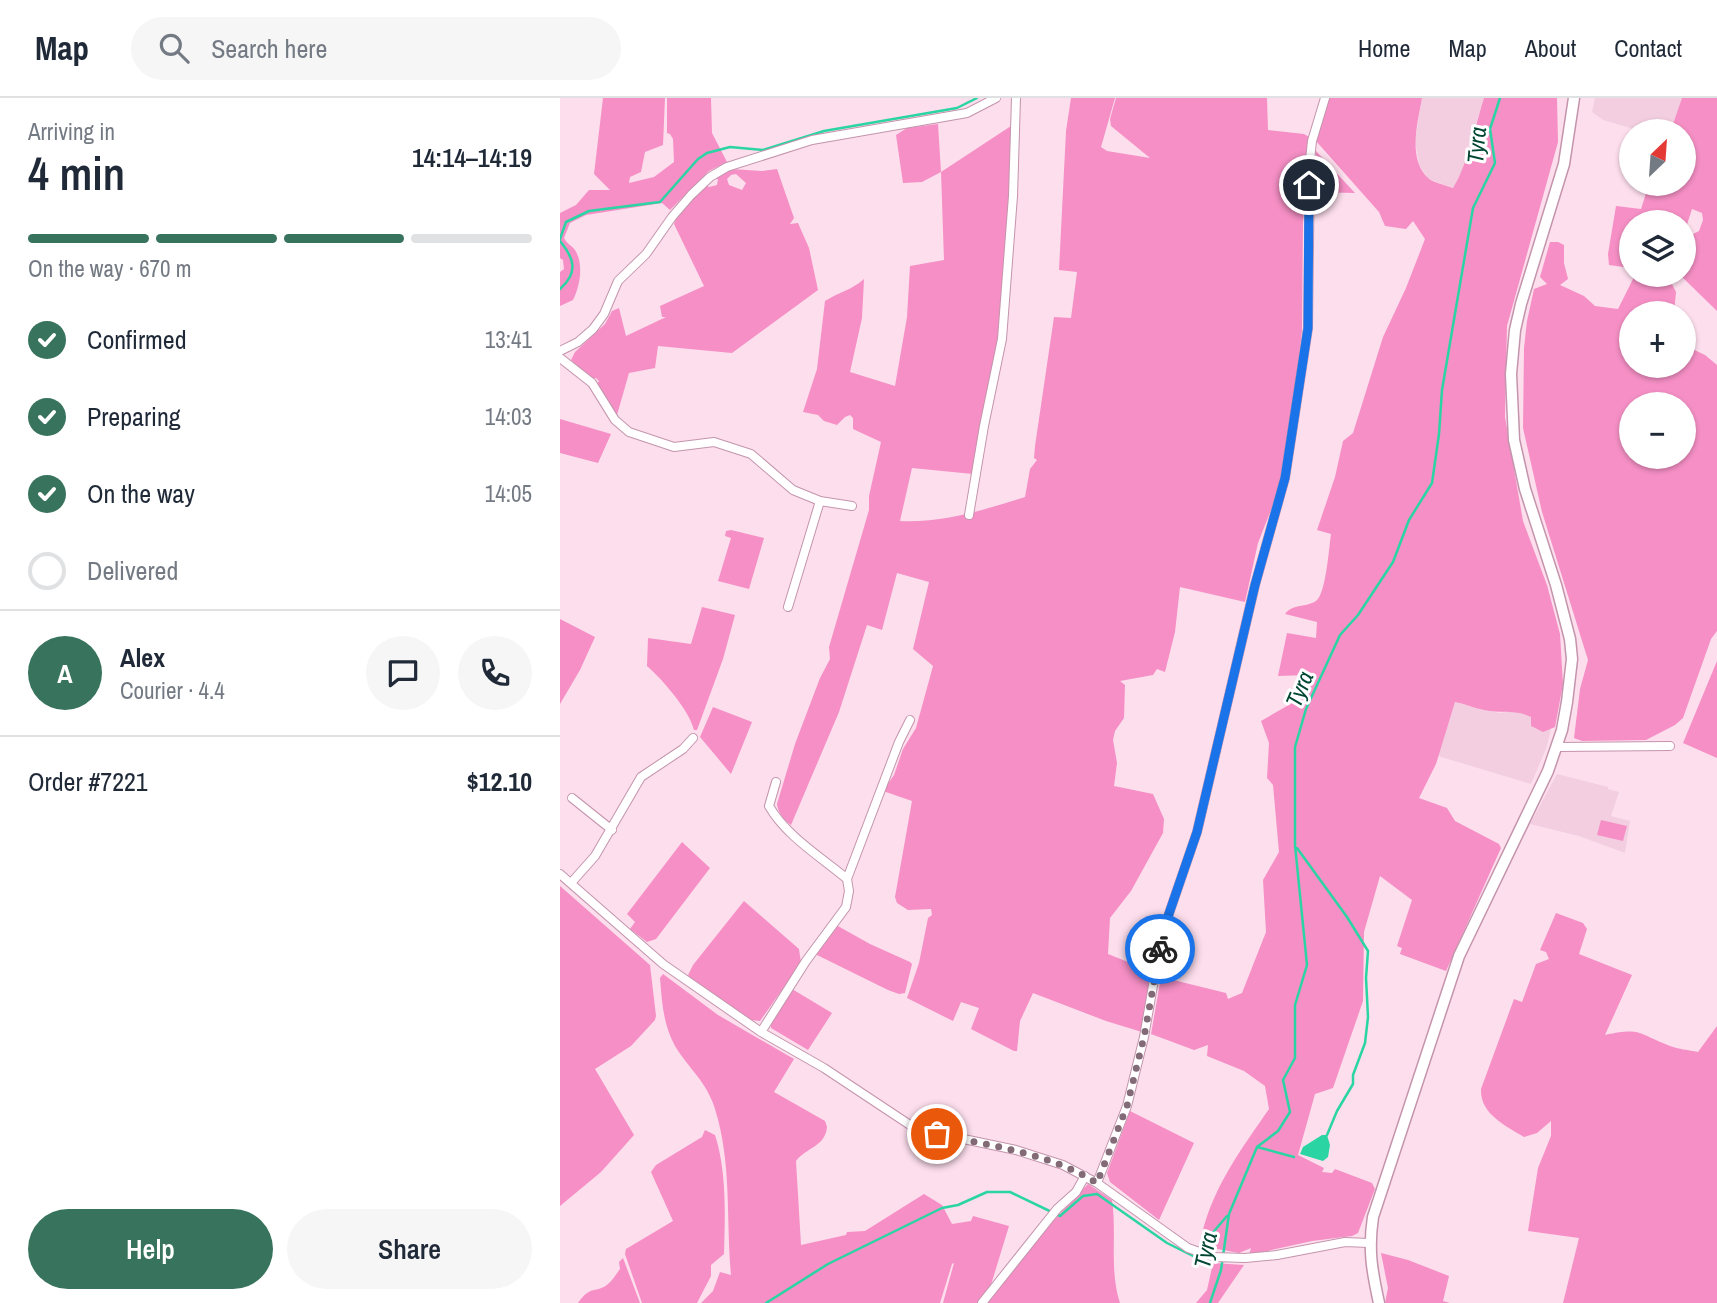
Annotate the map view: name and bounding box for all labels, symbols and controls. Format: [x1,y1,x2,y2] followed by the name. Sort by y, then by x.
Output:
[131,17,621,80] search box
[35,26,89,70] text: Map
[155,29,193,67] icon: search
[211,31,327,66] text: Search here
[1358,32,1410,64] text: Home
[1448,32,1487,64] text: Map
[1525,32,1576,64] text: About
[1614,32,1682,64] text: Contact
[28,116,115,147] text: Arriving in
[1619,119,1696,196] north arrow
[1619,119,1696,469] map controls
[1459,125,1493,165] water label: Tyra
[412,140,532,175] text: 14:14–14:19
[28,142,125,204] text: 4 min
[1279,155,1339,215] pin
[1290,166,1328,204] icon: home
[1619,210,1696,287] button: layers
[28,253,192,284] text: On the way · 670 m
[1619,301,1696,378] button: +
[28,321,66,359] icon: check
[87,322,187,357] text: Confirmed
[485,324,532,355] text: 13:41
[1619,392,1696,469] button: −
[28,398,66,436] icon: check
[87,399,181,434] text: Preparing
[485,401,532,432] text: 14:03
[28,475,66,513] icon: check
[87,476,195,511] text: On the way
[485,478,532,509] text: 14:05
[87,553,178,588] text: Delivered
[366,636,440,710] button: chat
[458,636,532,710] button: phone
[120,640,165,675] text: Alex
[57,656,73,691] text: A
[1278,666,1320,712] water label: Tyra
[120,675,225,706] text: Courier · 4.4
[28,764,148,799] text: Order #7221
[467,764,532,799] text: $12.10
[1125,914,1195,984] courier
[1141,930,1179,968] icon: bike
[907,1104,967,1164] pin
[918,1115,956,1153] icon: bag
[28,1209,273,1289] button: Help
[287,1209,532,1289] button: Share
[1186,1229,1224,1271] water label: Tyra

